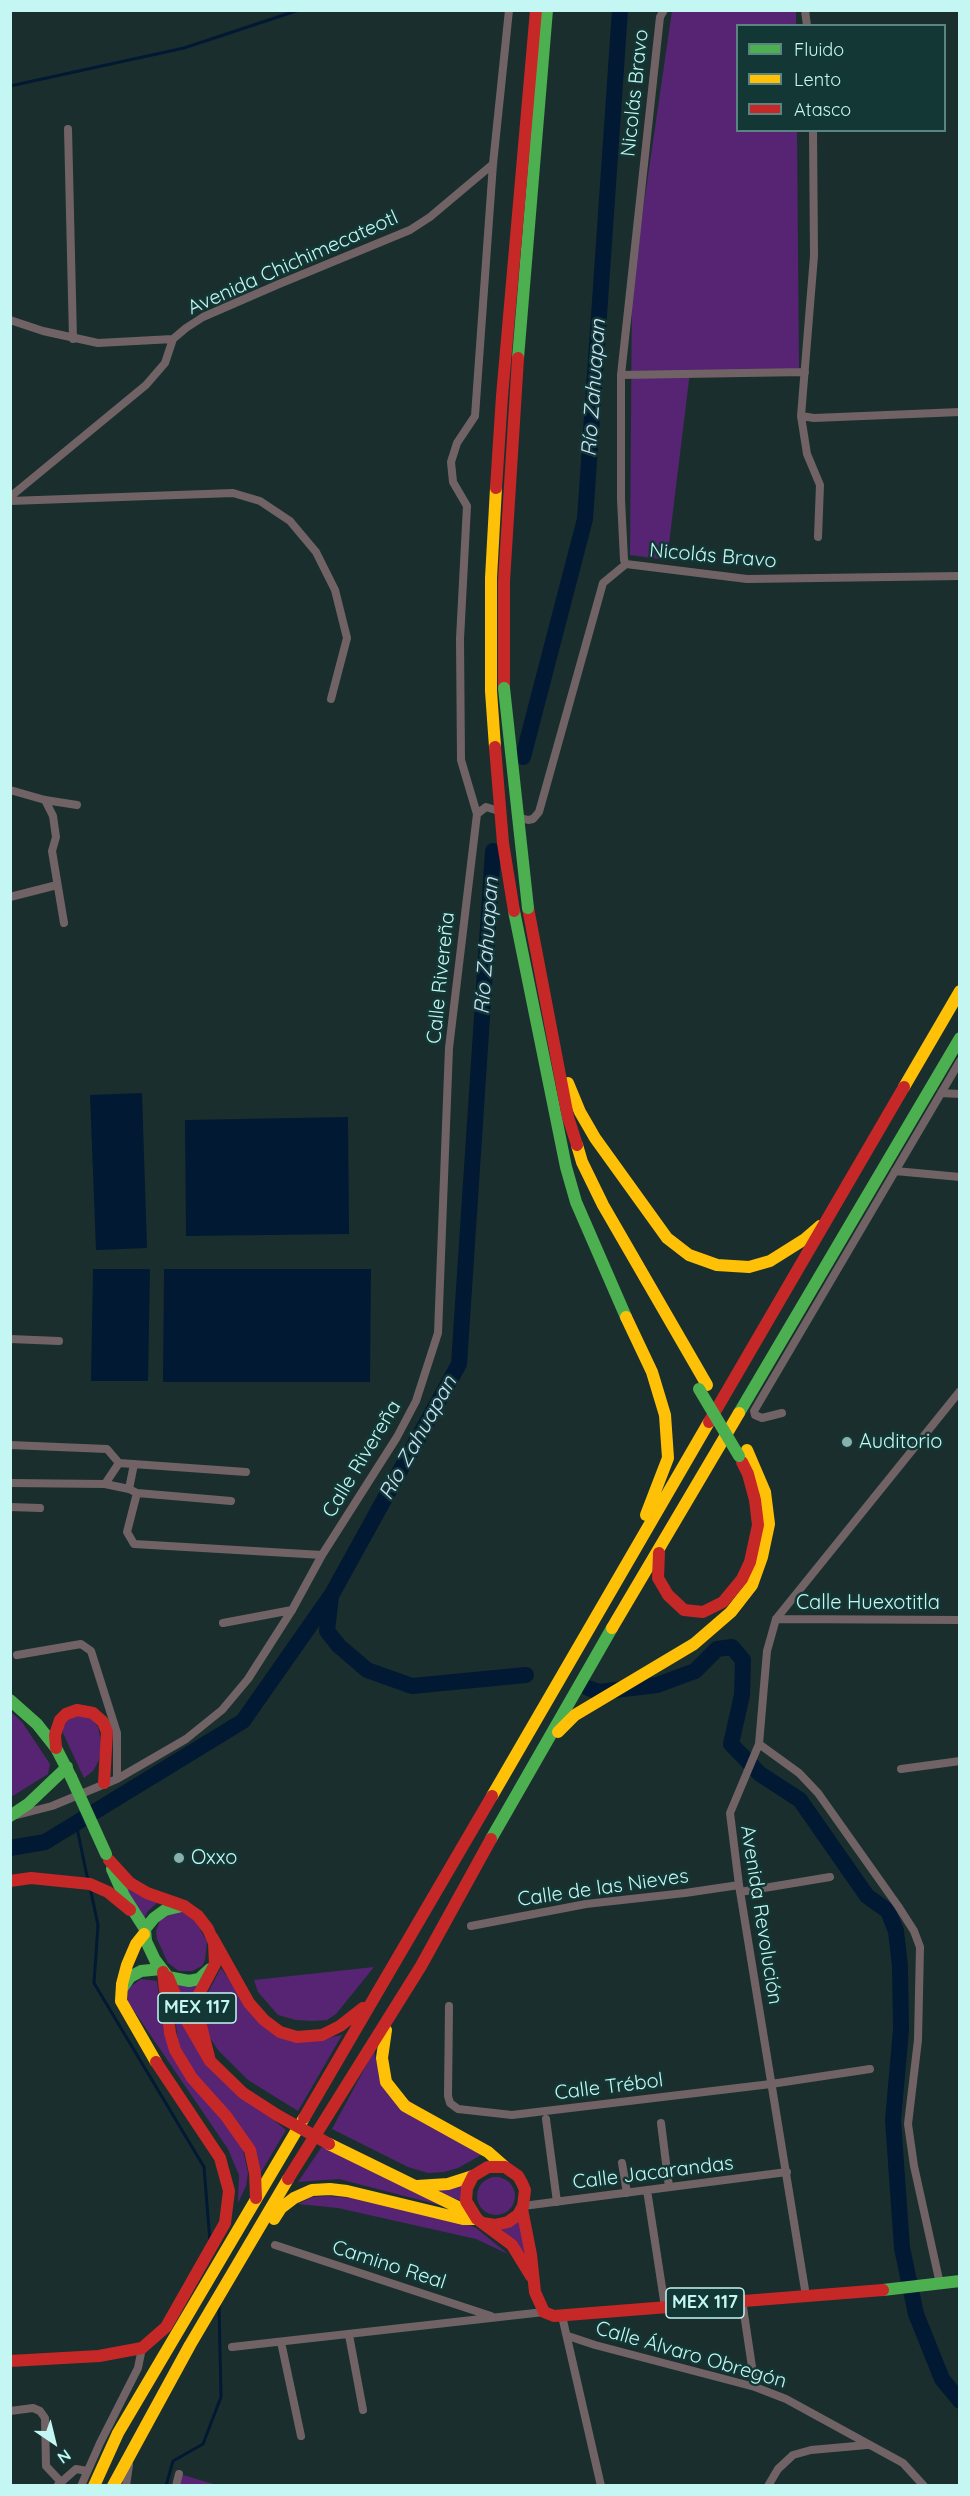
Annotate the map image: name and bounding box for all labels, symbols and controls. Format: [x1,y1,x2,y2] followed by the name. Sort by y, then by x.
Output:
[736,24,946,132] legend
[616,28,654,158] street label: Nicolás Bravo
[794,38,844,61] text: Fluido
[794,68,841,91] text: Lento
[794,98,851,121] text: Atasco
[184,206,402,320] street label: Avenida Chichimecateotl
[577,319,611,457] water label: Río Zahuapan
[648,538,778,574] street label: Nicolás Bravo
[470,877,504,1015] water label: Río Zahuapan
[422,911,460,1045] street label: Calle Rivereña
[374,1372,462,1504] water label: Río Zahuapan
[318,1396,406,1522] street label: Calle Rivereña
[859,1430,942,1454] place label: Auditorio
[840,1435,854,1449] marker: Auditorio
[796,1591,940,1615] street label: Calle Huexotitla
[735,1824,787,2006] street label: Avenida Revolución
[191,1846,237,1870] place label: Oxxo
[172,1851,186,1865] marker: Oxxo
[516,1864,690,1912] street label: Calle de las Nieves
[158,1993,236,2023] road number: MEX 117
[553,2068,665,2106] street label: Calle Trébol
[571,2151,735,2195] street label: Calle Jacarandas
[329,2235,449,2295] street label: Camino Real
[666,2288,744,2318] road number: MEX 117
[593,2316,789,2394] street label: Calle Álvaro Obregón
[24,2412,84,2472] north arrow
[54,2445,75,2468] text: N

